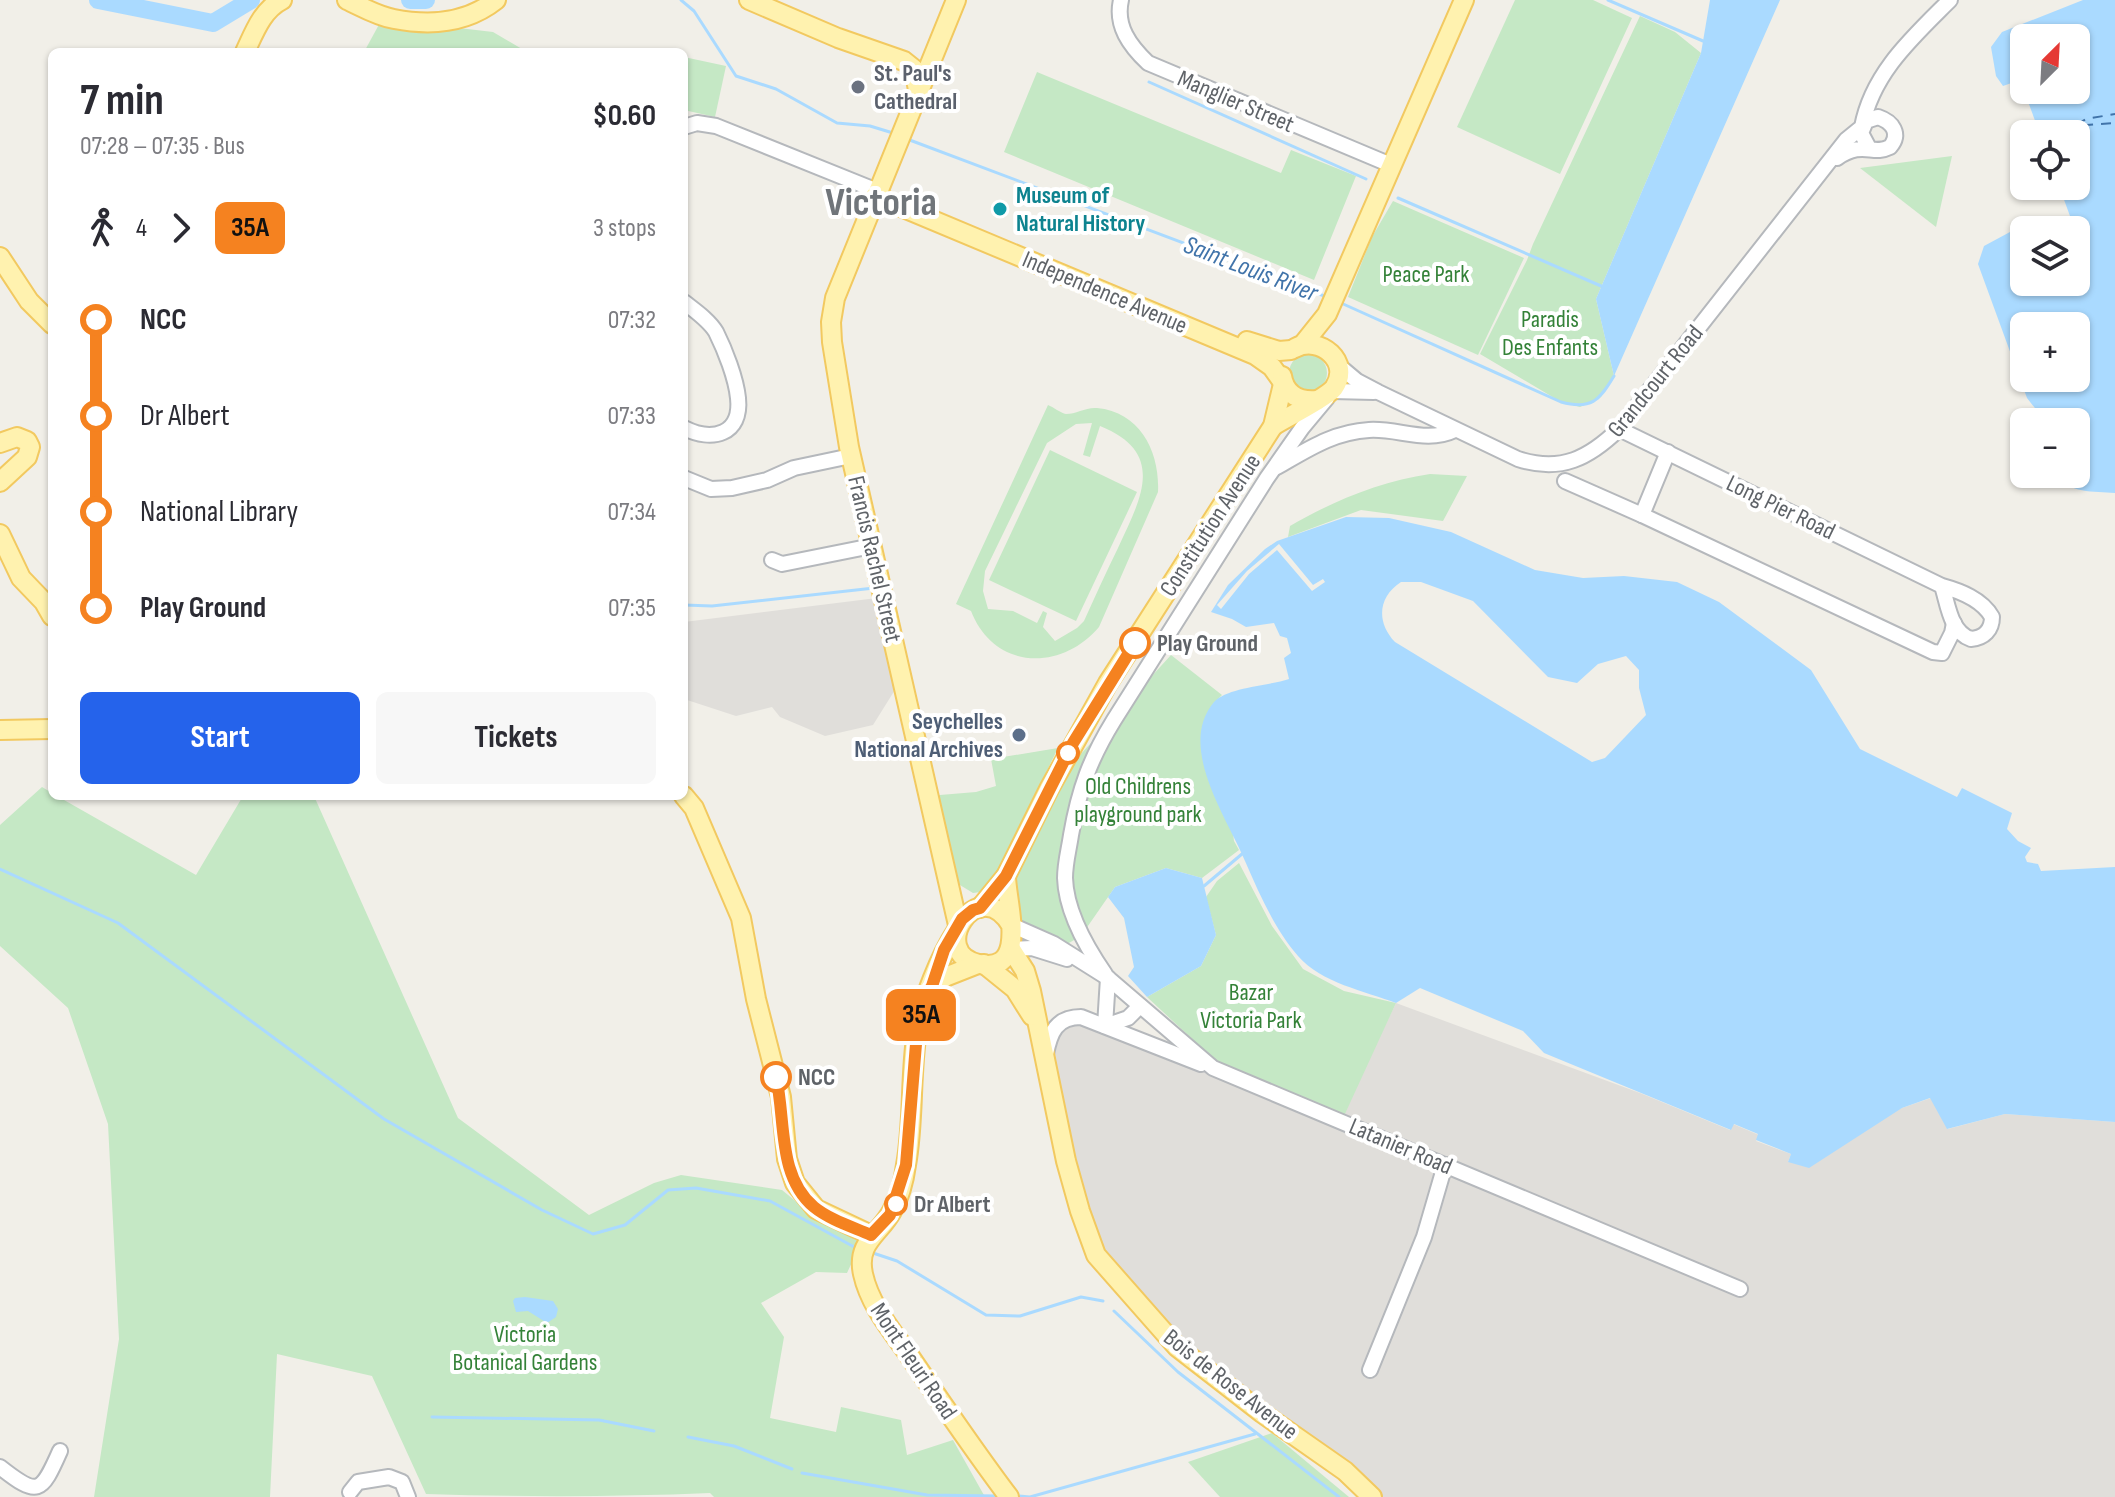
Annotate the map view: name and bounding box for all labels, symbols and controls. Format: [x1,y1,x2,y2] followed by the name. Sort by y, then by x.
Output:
[2010,24,2090,104] north arrow
[2010,24,2090,488] map controls
[874,59,957,116] place label: St. Paul's Cathedral
[1173,64,1298,139] street label: Manglier Street
[80,74,164,127] text: 7 min
[849,78,867,96] marker: St. Paul's Cathedral
[592,98,656,134] text: $0.60
[2010,120,2090,200] button: locate
[80,131,245,162] text: 07:28 – 07:35 · Bus
[825,179,937,227] district label: Victoria
[1016,181,1145,238] place label: Museum of Natural History
[991,200,1009,218] marker: Museum of Natural History
[80,206,124,250] icon: walk
[159,206,203,250] icon: forward
[231,211,269,244] text: 35A
[136,213,147,244] text: 4
[593,213,656,244] text: 3 stops
[2010,216,2090,296] button: layers
[1179,230,1323,310] water label: Saint Louis River
[1018,245,1192,340] street label: Independence Avenue
[1382,260,1470,289] park label: Peace Park
[140,302,187,338] text: NCC
[608,305,656,336] text: 07:32
[1502,305,1598,362] park label: Paradis Des Enfants
[2010,312,2090,392] button: +
[1601,319,1709,443] street label: Grandcourt Road
[140,398,230,434] text: Dr Albert
[608,401,656,432] text: 07:33
[2010,408,2090,488] button: −
[1154,449,1267,602] street label: Constitution Avenue
[1722,469,1840,546] street label: Long Pier Road
[841,473,908,645] street label: Francis Rachel Street
[140,494,298,530] text: National Library
[608,497,656,528] text: 07:34
[140,590,266,626] text: Play Ground
[608,593,656,624] text: 07:35
[1120,628,1150,658] marker: Play Ground
[1157,629,1258,658] place label: Play Ground
[80,692,360,784] button: Start
[376,692,656,784] button: Tickets
[854,707,1003,764] place label: Seychelles National Archives
[1010,726,1028,744] marker: Seychelles National Archives
[1057,742,1079,764] unlabelled marker
[1074,772,1202,829] park label: Old Childrens playground park
[1200,978,1302,1035] park label: Bazar Victoria Park
[875,989,967,1041] line badge: 35A
[902,998,940,1031] text: 35A
[761,1062,791,1092] marker: NCC
[798,1063,835,1092] place label: NCC
[1345,1112,1457,1181] street label: Latanier Road
[914,1190,991,1219] place label: Dr Albert
[885,1193,907,1215] marker: Dr Albert
[864,1298,963,1425] street label: Mont Fleuri Road
[453,1320,597,1377] park label: Victoria Botanical Gardens
[1158,1323,1304,1446] street label: Bois de Rose Avenue

